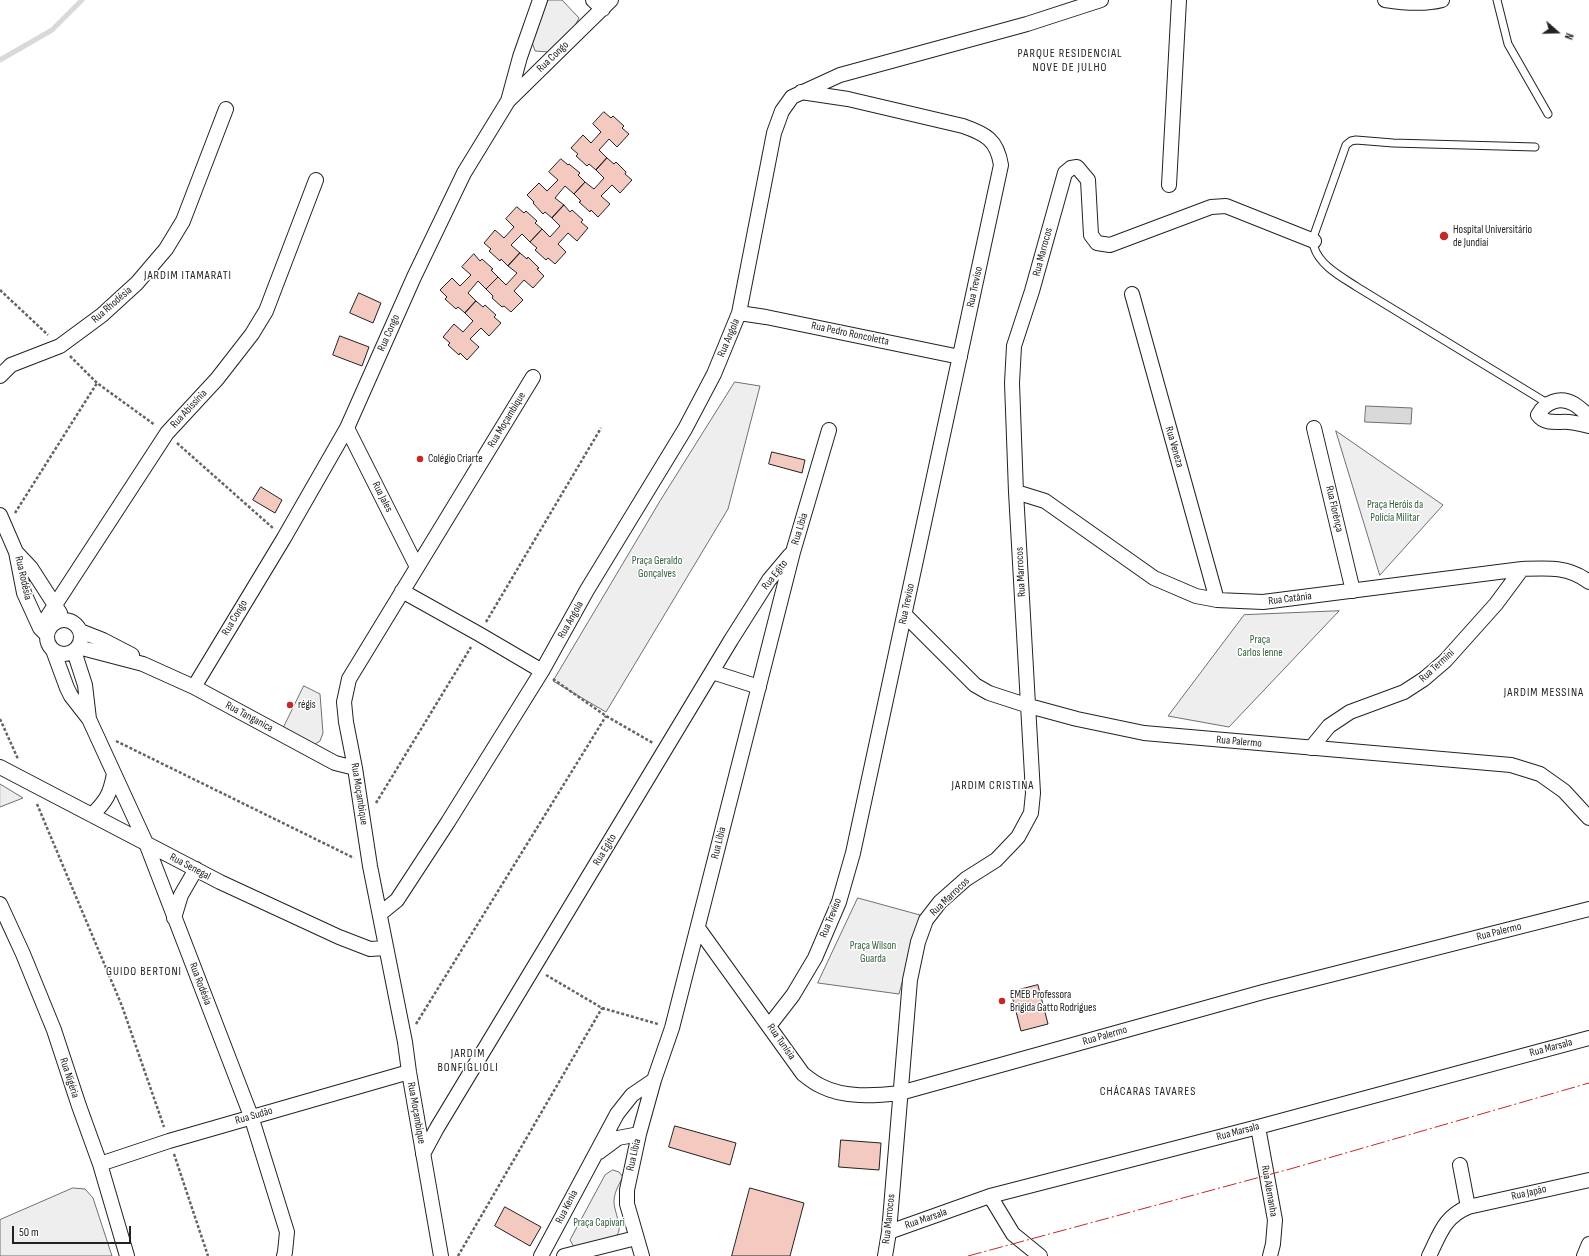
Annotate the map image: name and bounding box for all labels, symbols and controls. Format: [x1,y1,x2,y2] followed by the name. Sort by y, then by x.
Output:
[1537,12,1577,52] north arrow
[1562,31,1576,41] text: N
[534,39,572,75] street label: Rua Congo
[1018,47,1122,75] district label: PARQUE RESIDENCIAL NOVE DE JULHO
[1453,223,1532,249] place label: Hospital Universitário de Jundiaí
[1030,226,1056,278] street label: Rua Marrocos
[1438,230,1450,242] marker: Hospital Universitário de Jundiaí
[964,265,986,309] street label: Rua Treviso
[144,269,232,283] district label: JARDIM ITAMARATI
[89,284,135,326] street label: Rua Rhodésia
[375,312,403,354] street label: Rua Congo
[715,317,743,359] street label: Rua Angola
[810,319,890,349] street label: Rua Pedro Roncoletta
[168,387,210,431] street label: Rua Abissínia
[485,390,529,450] street label: Rua Moçambique
[1162,425,1186,469] street label: Rua Veneza
[428,452,483,466] place label: Colégio Criarte
[415,454,425,464] marker: Colégio Criarte
[369,479,395,515] street label: Rua Jales
[1322,485,1346,533] street label: Rua Florênça
[1367,498,1423,524] park label: Praça Heróis da Polícia Militar
[789,511,811,547] street label: Rua Líbia
[1013,547,1029,597] street label: Rua Marrocos
[632,554,682,580] park label: Praça Geraldo Gonçalves
[12,555,34,601] street label: Rua Rodésia
[759,557,791,593] street label: Rua Egito
[896,582,918,626] street label: Rua Treviso
[1268,590,1312,608] street label: Rua Catânia
[219,598,251,638] street label: Rua Congo
[555,599,587,641] street label: Rua Angola
[1237,633,1283,659] park label: Praça Carlos Ienne
[1417,647,1457,685] street label: Rua Termini
[1504,686,1584,700] district label: JARDIM MESSINA
[298,698,316,712] place label: régis
[223,699,275,735] street label: Rua Tanganica
[285,700,295,710] marker: régis
[1216,733,1262,751] street label: Rua Palermo
[348,762,370,826] street label: Rua Moçambique
[952,779,1034,793] district label: JARDIM CRISTINA
[709,826,729,860] street label: Rua Líbia
[590,832,620,868] street label: Rua Egito
[167,851,213,883] street label: Rua Senegal
[927,875,973,919] street label: Rua Marrocos
[817,896,845,940] street label: Rua Treviso
[1475,920,1523,944] street label: Rua Palermo
[850,939,896,965] park label: Praça Wilson Guarda
[186,961,214,1007] street label: Rua Rodésia
[106,965,182,979] district label: GUIDO BERTONI
[1010,988,1096,1014] place label: EMEB Professora Brigida Gatto Rodrigues
[997,996,1007,1006] marker: EMEB Professora Brigida Gatto Rodrigues
[764,1021,798,1063] street label: Rua Tunísia
[1081,1023,1129,1049] street label: Rua Palermo
[1528,1036,1574,1060] street label: Rua Marsala
[437,1047,499,1075] district label: JARDIM BONFIGLIOLI
[56,1056,82,1100] street label: Rua Nigéria
[404,1081,428,1145] street label: Rua Moçambique
[1100,1085,1196,1099] district label: CHÁCARAS TAVARES
[234,1104,274,1128] street label: Rua Sudão
[1215,1120,1261,1144] street label: Rua Marsala
[624,1138,644,1172] street label: Rua Líbia
[1258,1164,1280,1218] street label: Rua Alemanha
[1510,1183,1548,1203] street label: Rua Japão
[553,1188,581,1226] street label: Rua Kenia
[880,1193,898,1245] street label: Rua Marrocos
[903,1206,949,1232] street label: Rua Marsala
[573,1216,625,1230] park label: Praça Capivari
[14,1218,133,1244] scale bar
[19,1225,39,1240] text: 50 m

